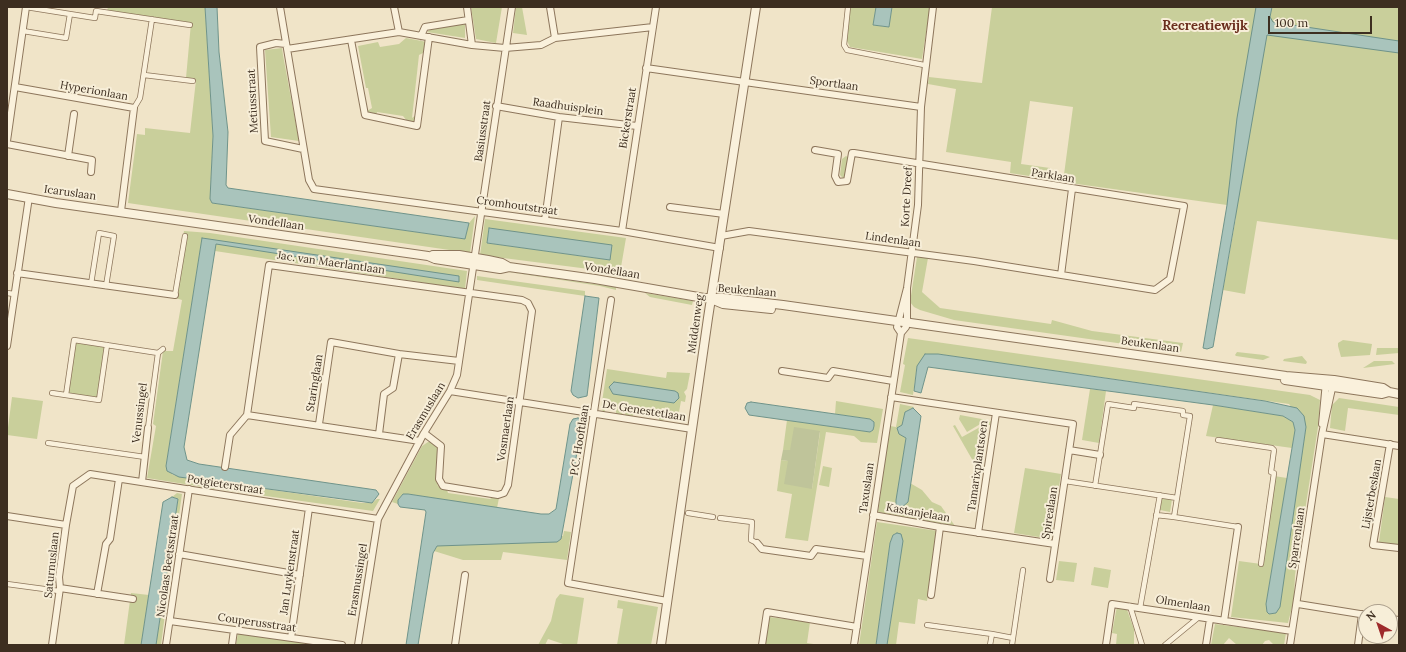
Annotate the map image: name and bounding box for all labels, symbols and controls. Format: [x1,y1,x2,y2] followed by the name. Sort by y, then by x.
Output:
[1270,8,1374,34] scale bar
[1275,15,1308,30] text: 100 m
[1162,18,1248,34] district label: Recreatiewijk
[245,68,261,134] street label: Metiusstraat
[809,74,859,94] street label: Sportlaan
[59,79,129,103] street label: Hyperionlaan
[617,86,639,150] street label: Bickerstraat
[532,95,604,119] street label: Raadhuisplein
[472,99,494,163] street label: Basiusstraat
[1030,166,1076,186] street label: Parklaan
[899,167,915,227] street label: Korte Dreef
[43,183,97,203] street label: Icaruslaan
[475,194,559,218] street label: Cromhoutstraat
[247,213,305,233] street label: Vondellaan
[864,230,922,250] street label: Lindenlaan
[276,249,386,277] street label: Jac. van Maerlantlaan
[583,260,641,282] street label: Vondellaan
[717,282,777,300] street label: Beukenlaan
[685,294,707,354] street label: Middenweg
[1120,334,1180,356] street label: Beukenlaan
[304,353,326,413] street label: Staringlaan
[404,380,448,442] street label: Erasmuslaan
[130,382,150,444] street label: Venussingel
[495,396,517,462] street label: Vosmaerlaan
[601,398,687,424] street label: De Genestetlaan
[568,404,592,476] street label: P.C. Hooftlaan
[965,420,991,512] street label: Tamarixplantsoen
[1359,458,1385,530] street label: Lijsterbeslaan
[857,462,877,514] street label: Taxuslaan
[186,472,264,498] street label: Potgieterstraat
[1039,486,1061,540] street label: Spirealaan
[885,501,951,525] street label: Kastanjelaan
[1286,507,1308,569] street label: Sparrenlaan
[154,514,182,618] street label: Nicolaas Beetsstraat
[277,529,303,615] street label: Jan Luykenstraat
[42,531,62,599] street label: Saturnuslaan
[346,543,370,617] street label: Erasmussingel
[1155,593,1211,615] street label: Olmenlaan
[1358,604,1398,644] north arrow
[1363,607,1379,624] text: N
[217,611,297,635] street label: Couperusstraat

